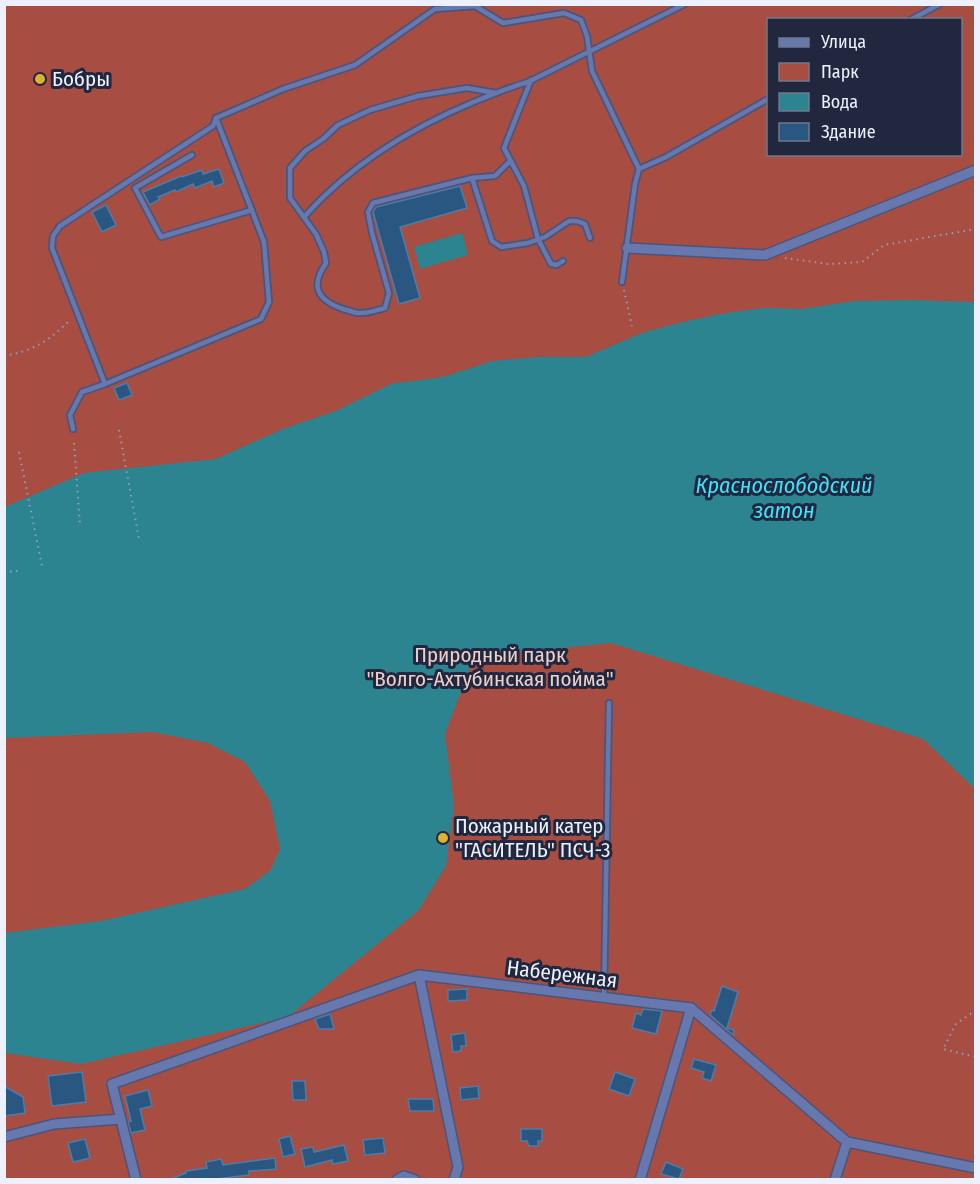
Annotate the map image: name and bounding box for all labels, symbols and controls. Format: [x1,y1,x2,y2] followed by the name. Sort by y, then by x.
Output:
[767,18,962,156] legend
[820,31,866,53] text: Улица
[821,61,859,83] text: Парк
[52,66,110,92] place label: Бобры
[33,72,47,86] marker: Бобры
[821,91,858,113] text: Вода
[821,121,876,143] text: Здание
[696,472,872,524] water label: Краснослободский затон
[366,642,614,692] park label: Природный парк "Волго-Ахтубинская пойма"
[455,813,610,863] place label: Пожарный катер "ГАСИТЕЛЬ" ПСЧ-3
[436,831,450,845] marker: Пожарный катер "ГАСИТЕЛЬ" ПСЧ-3
[505,954,619,994] street label: Набережная

